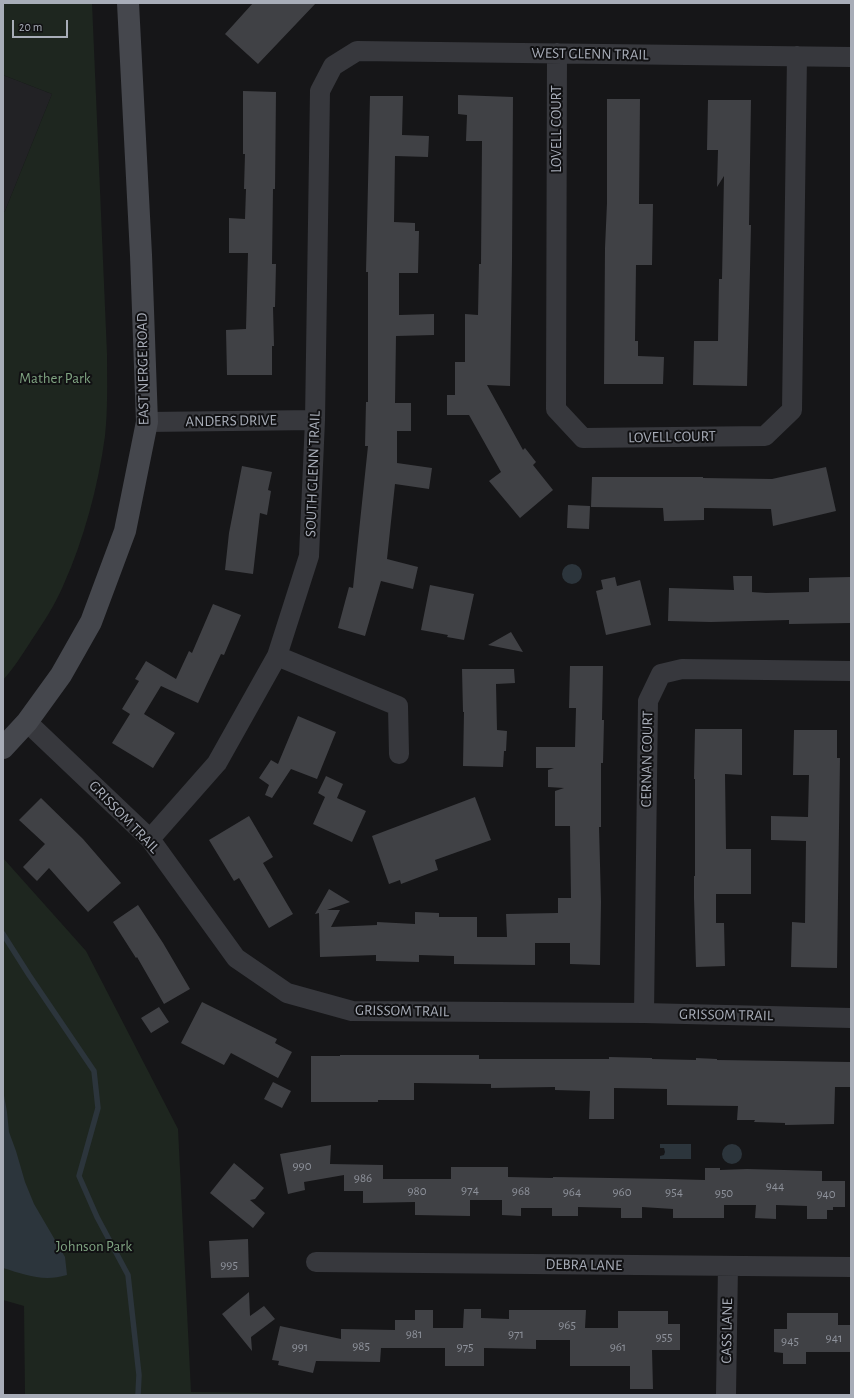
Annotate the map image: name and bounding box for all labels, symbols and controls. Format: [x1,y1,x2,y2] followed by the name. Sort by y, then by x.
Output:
[14,12,70,38] scale bar
[19,21,42,33] text: 20 m
[531,44,649,64] street label: WEST GLENN TRAIL
[547,85,565,173] street label: LOVELL COURT
[133,312,153,426] street label: EAST NERGE ROAD
[19,369,91,387] park label: Mather Park
[185,411,277,431] street label: ANDERS DRIVE
[302,411,324,537] street label: SOUTH GLENN TRAIL
[628,427,716,447] street label: LOVELL COURT
[637,710,657,808] street label: CERNAN COURT
[85,777,163,857] street label: GRISSOM TRAIL
[355,1001,449,1021] street label: GRISSOM TRAIL
[679,1005,773,1025] street label: GRISSOM TRAIL
[292,1158,312,1174] house number: 990
[354,1170,372,1186] house number: 986
[766,1178,784,1194] house number: 944
[461,1182,479,1198] house number: 974
[407,1183,427,1199] house number: 980
[512,1183,530,1199] house number: 968
[563,1184,581,1200] house number: 964
[612,1184,632,1200] house number: 960
[665,1184,683,1200] house number: 954
[715,1185,733,1201] house number: 950
[816,1186,836,1202] house number: 940
[56,1237,132,1255] park label: Johnson Park
[545,1255,623,1275] street label: DEBRA LANE
[220,1257,238,1273] house number: 995
[717,1298,737,1364] street label: CASS LANE
[558,1317,576,1333] house number: 965
[406,1326,422,1342] house number: 981
[508,1326,524,1342] house number: 971
[656,1329,672,1345] house number: 955
[826,1330,842,1346] house number: 941
[781,1333,799,1349] house number: 945
[352,1338,370,1354] house number: 985
[292,1339,308,1355] house number: 991
[457,1339,473,1355] house number: 975
[610,1339,626,1355] house number: 961

